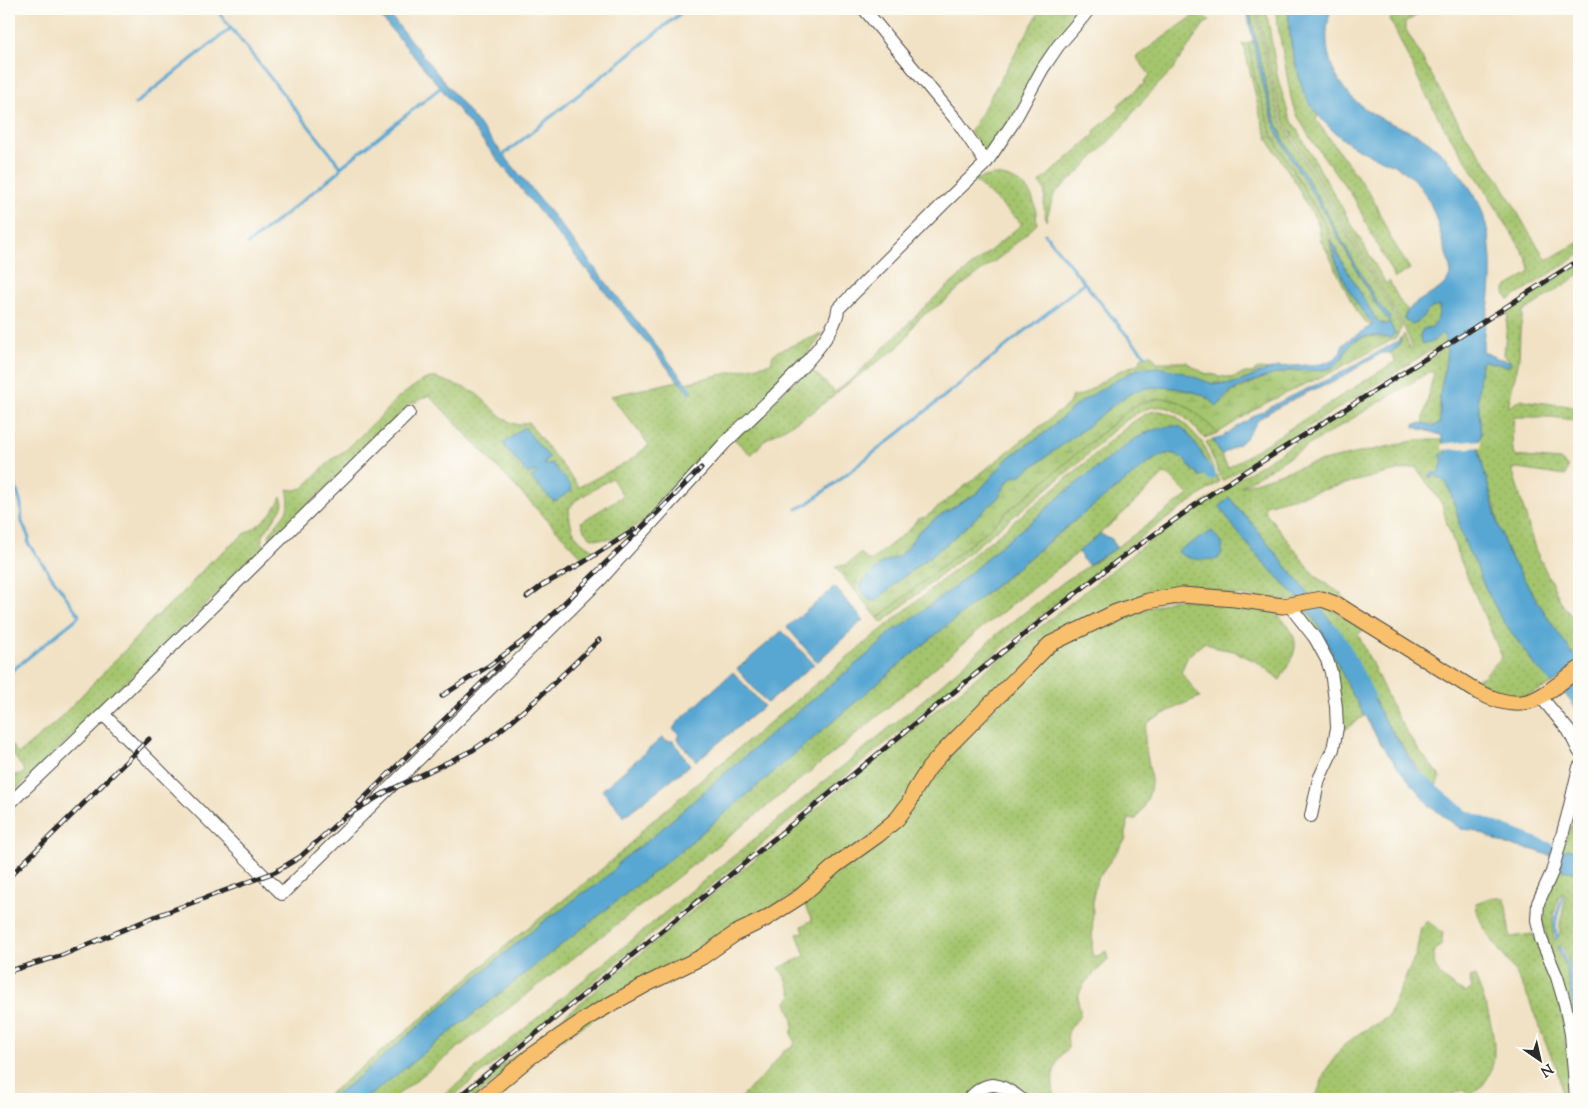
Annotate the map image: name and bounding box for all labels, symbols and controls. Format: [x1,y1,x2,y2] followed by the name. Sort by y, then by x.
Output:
[1516,1036,1566,1086] north arrow
[1536,1058,1556,1081] text: N

